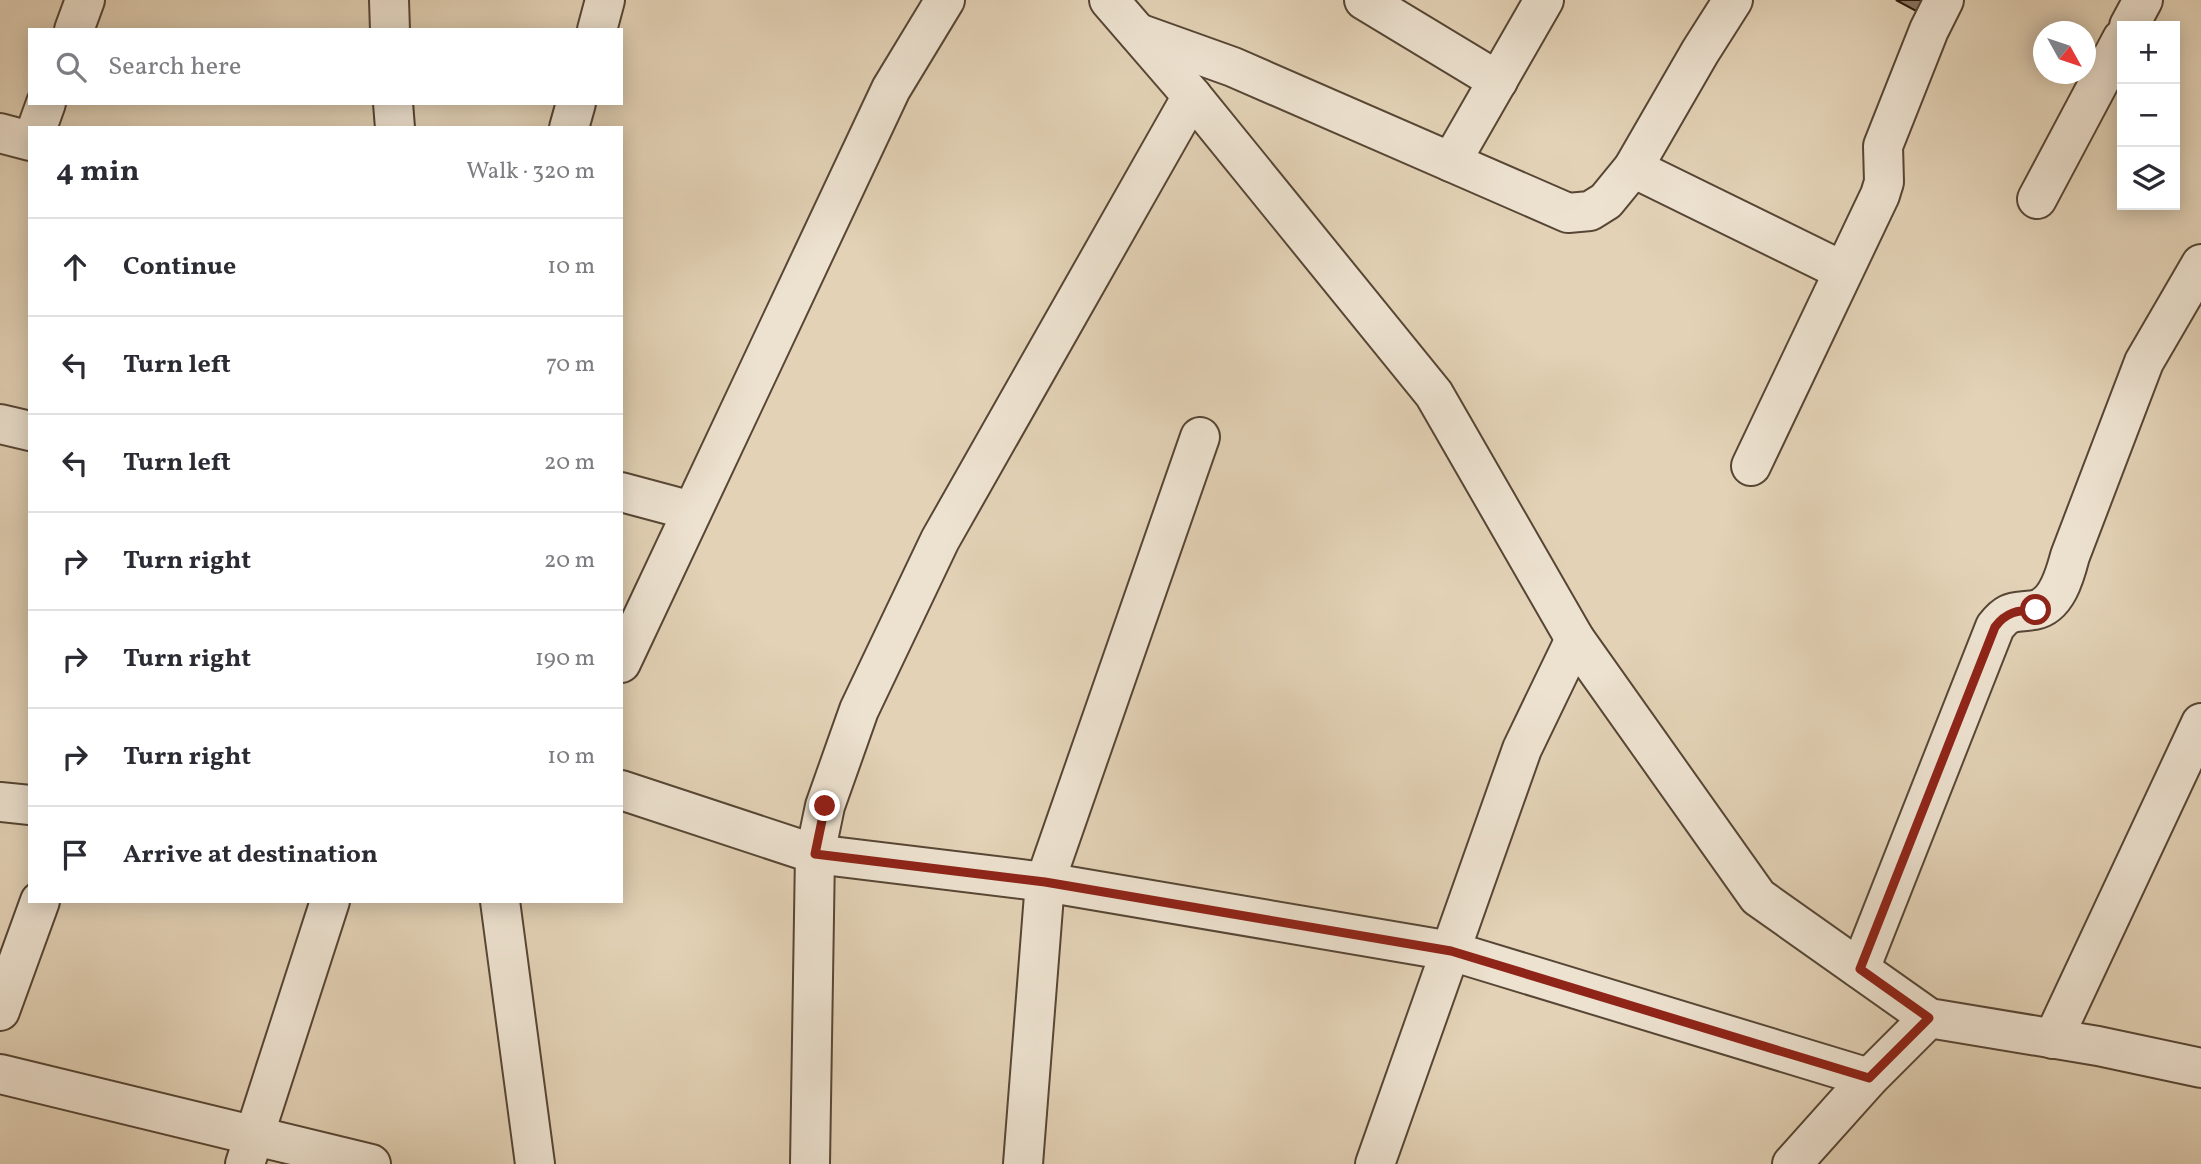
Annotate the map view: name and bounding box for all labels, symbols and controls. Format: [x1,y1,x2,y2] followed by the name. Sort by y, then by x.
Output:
[2033,21,2096,84] north arrow
[2117,21,2180,210] map controls
[2117,21,2180,84] button: +
[28,28,623,105] search box
[52,48,90,86] icon: search
[108,49,241,85] text: Search here
[2117,84,2180,147] button: −
[2117,147,2180,210] button: layers
[56,151,140,193] text: 4 min
[466,156,595,188] text: Walk · 320 m
[56,248,94,286] icon: ahead
[123,249,236,285] text: Continue
[547,251,595,283] text: 10 m
[56,346,94,384] icon: left
[123,347,231,383] text: Turn left
[546,349,595,381] text: 70 m
[56,444,94,482] icon: left
[123,445,231,481] text: Turn left
[544,447,595,479] text: 20 m
[56,542,94,580] icon: right
[123,543,251,579] text: Turn right
[544,545,595,577] text: 20 m
[2020,594,2051,625] route start
[56,640,94,678] icon: right
[123,641,251,677] text: Turn right
[535,643,595,675] text: 190 m
[56,738,94,776] icon: right
[123,739,251,775] text: Turn right
[547,741,595,773] text: 10 m
[809,790,840,821] route end
[56,836,94,874] icon: arrive
[123,837,378,873] text: Arrive at destination

